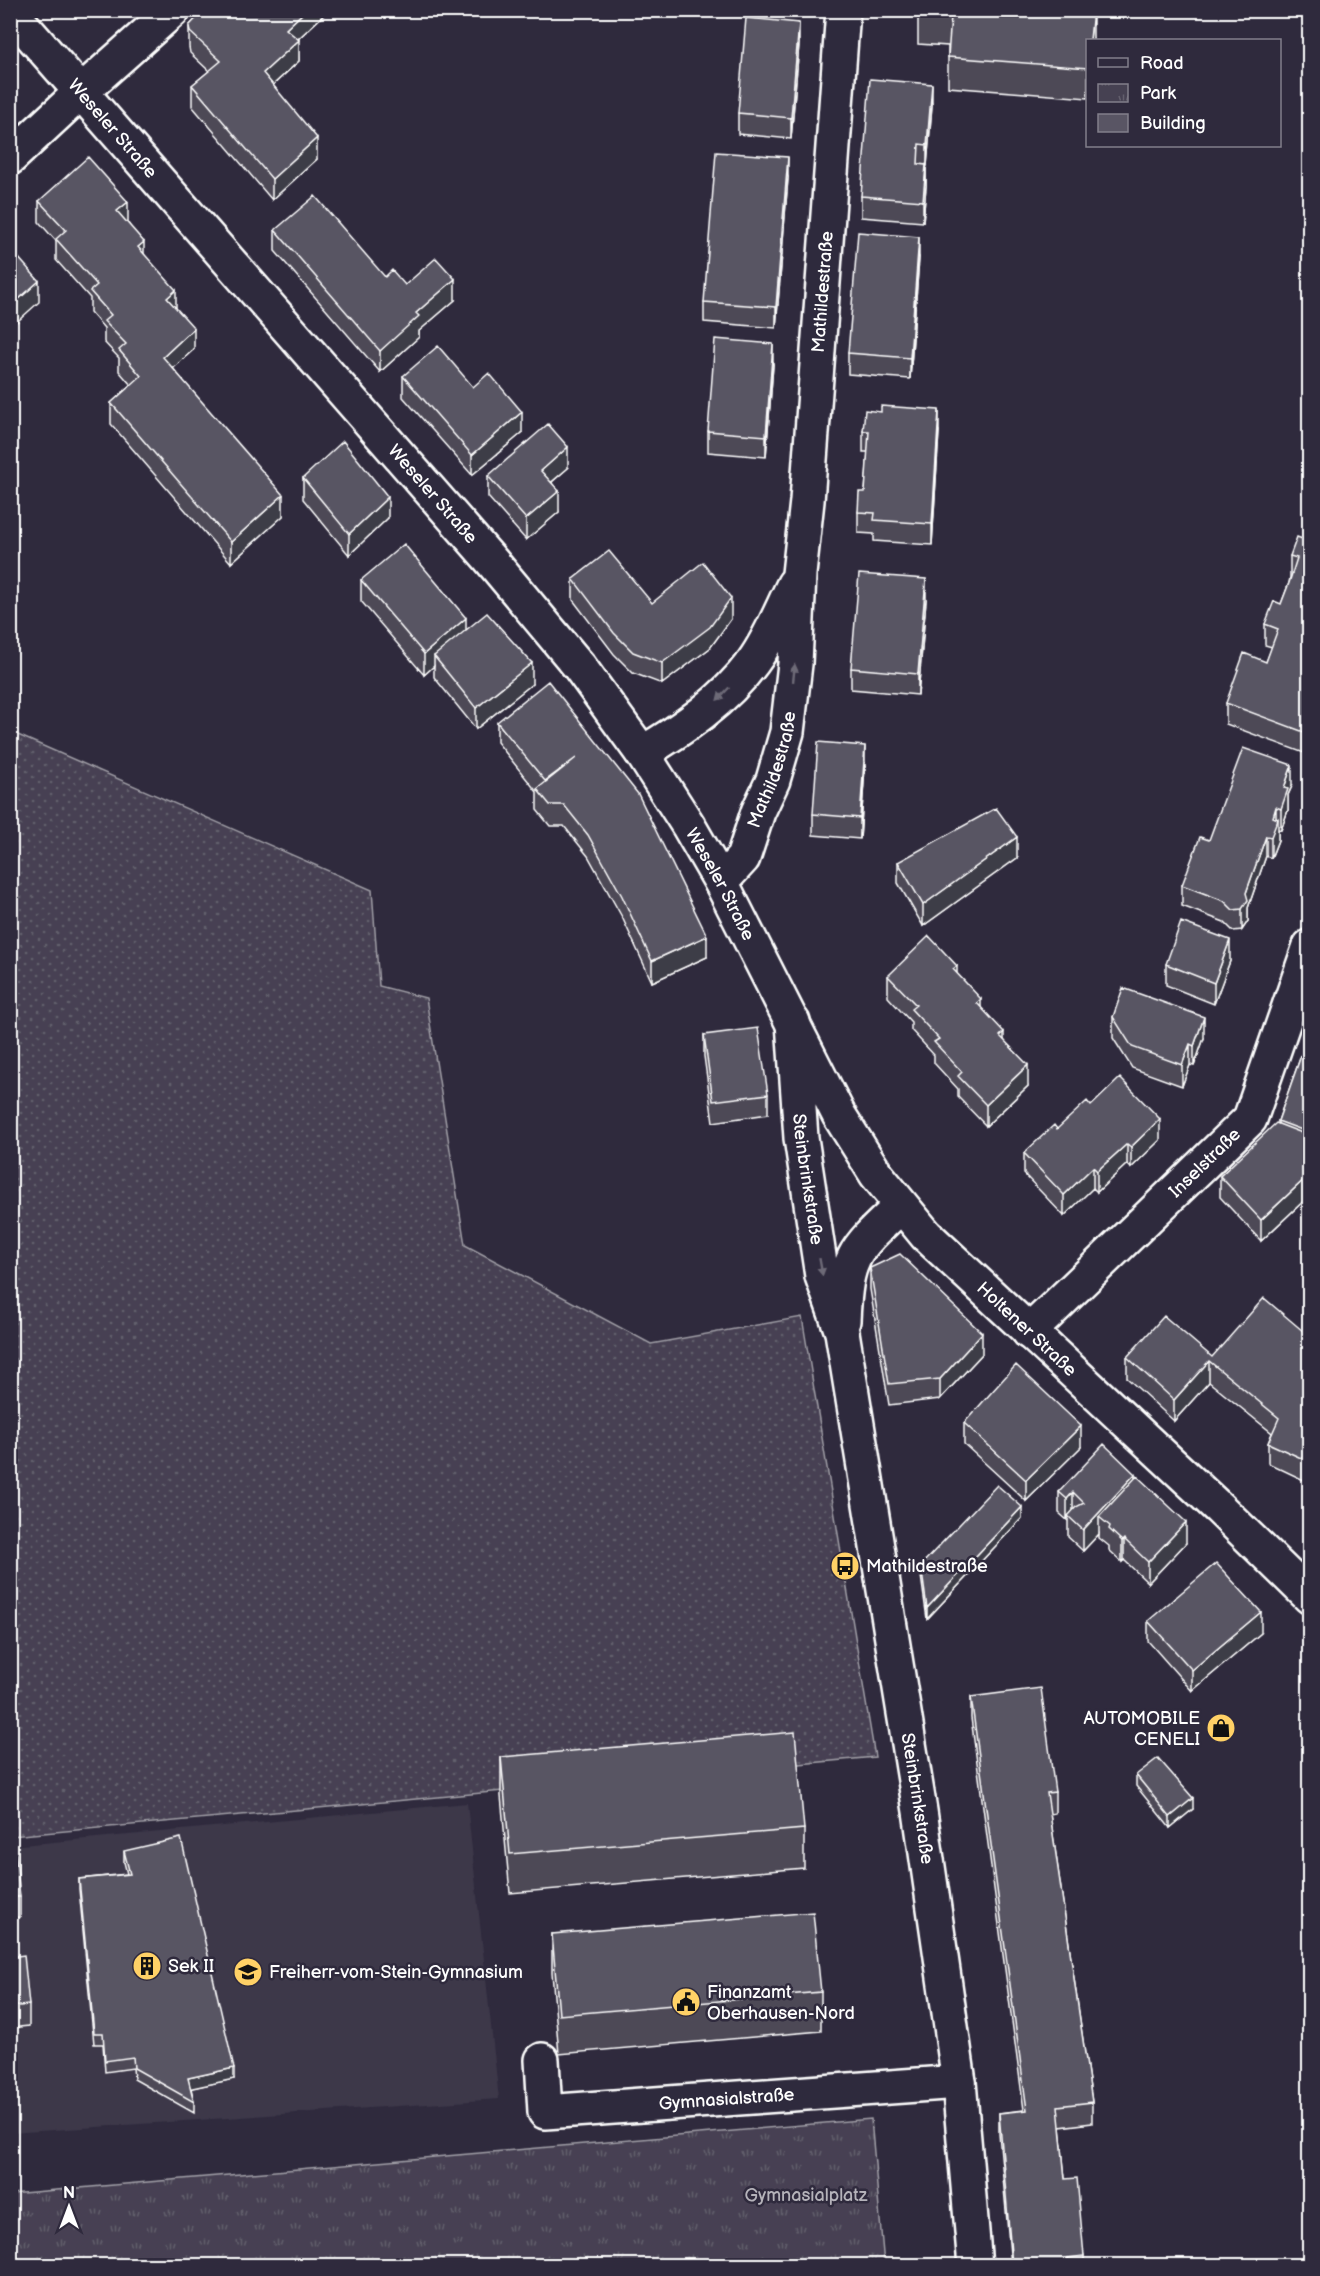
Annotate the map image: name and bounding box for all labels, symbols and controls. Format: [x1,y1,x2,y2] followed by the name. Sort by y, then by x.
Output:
[1086,39,1281,147] legend
[1140,53,1184,74] text: Road
[64,75,162,182] street label: Weseler Straße
[1140,83,1176,104] text: Park
[1140,113,1206,134] text: Building
[807,230,837,353] street label: Mathildestraße
[384,440,482,548] street label: Weseler Straße
[790,663,799,682] one-way arrow
[717,686,731,700] one-way arrow
[743,710,800,830] street label: Mathildestraße
[681,824,759,944] street label: Weseler Straße
[789,1113,828,1247] street label: Steinbrinkstraße
[1165,1123,1245,1202] street label: Inselstraße
[817,1258,826,1277] one-way arrow
[973,1278,1081,1381] street label: Holtener Straße
[829,1550,861,1582] bus stop icon: Mathildestraße
[866,1556,988,1577] place label: Mathildestraße
[1084,1708,1200,1750] place label: AUTOMOBILE CENELI
[1205,1712,1237,1744] shop icon: AUTOMOBILE CENELI
[897,1731,938,1866] street label: Steinbrinkstraße
[131,1950,163,1982] building icon: Sek II
[168,1956,214,1977] place label: Sek II
[232,1956,264,1988] school or university icon: Freiherr-vom-Stein-Gymnasium
[269,1962,523,1983] place label: Freiherr-vom-Stein-Gymnasium
[707,1982,855,2024] place label: Finanzamt Oberhausen-Nord
[670,1986,702,2018] public building icon: Finanzamt Oberhausen-Nord
[658,2083,795,2114] street label: Gymnasialstraße
[39,2177,99,2237] north arrow
[63,2184,75,2203] text: N
[745,2185,868,2206] park label: Gymnasialplatz

